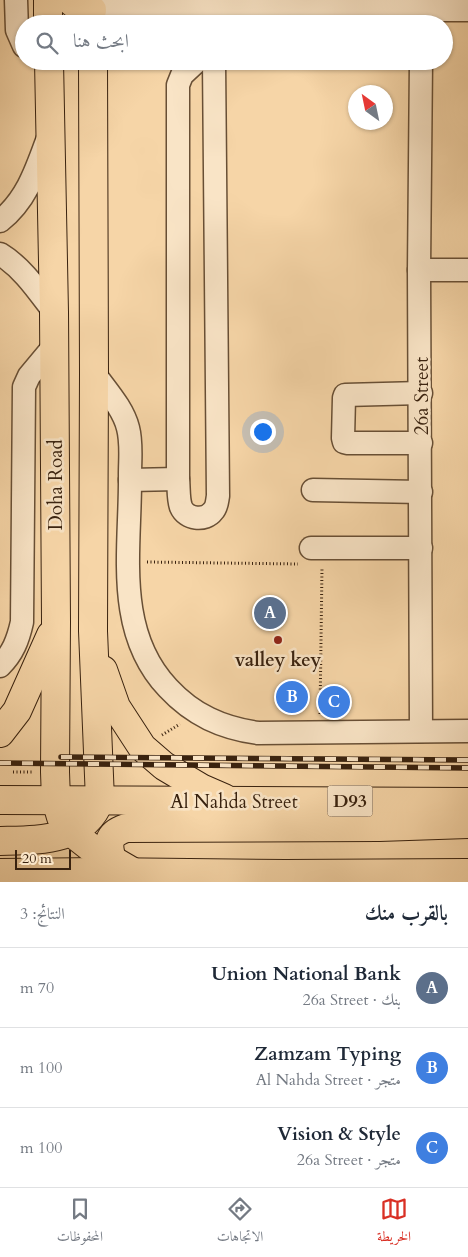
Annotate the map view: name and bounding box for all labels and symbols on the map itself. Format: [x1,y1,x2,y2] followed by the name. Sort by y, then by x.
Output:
[348,85,393,130] north arrow
[409,357,435,435] street label: 26a Street
[250,419,276,445] your location
[43,439,69,531] street label: Doha Road
[254,594,286,632] pin: A
[272,634,284,646] marker: valley key
[235,647,321,673] place label: valley key
[276,678,308,716] pin: B
[318,683,350,721] pin: C
[328,786,372,816] road number: D93
[170,789,298,815] street label: Al Nahda Street
[15,847,71,870] scale bar

